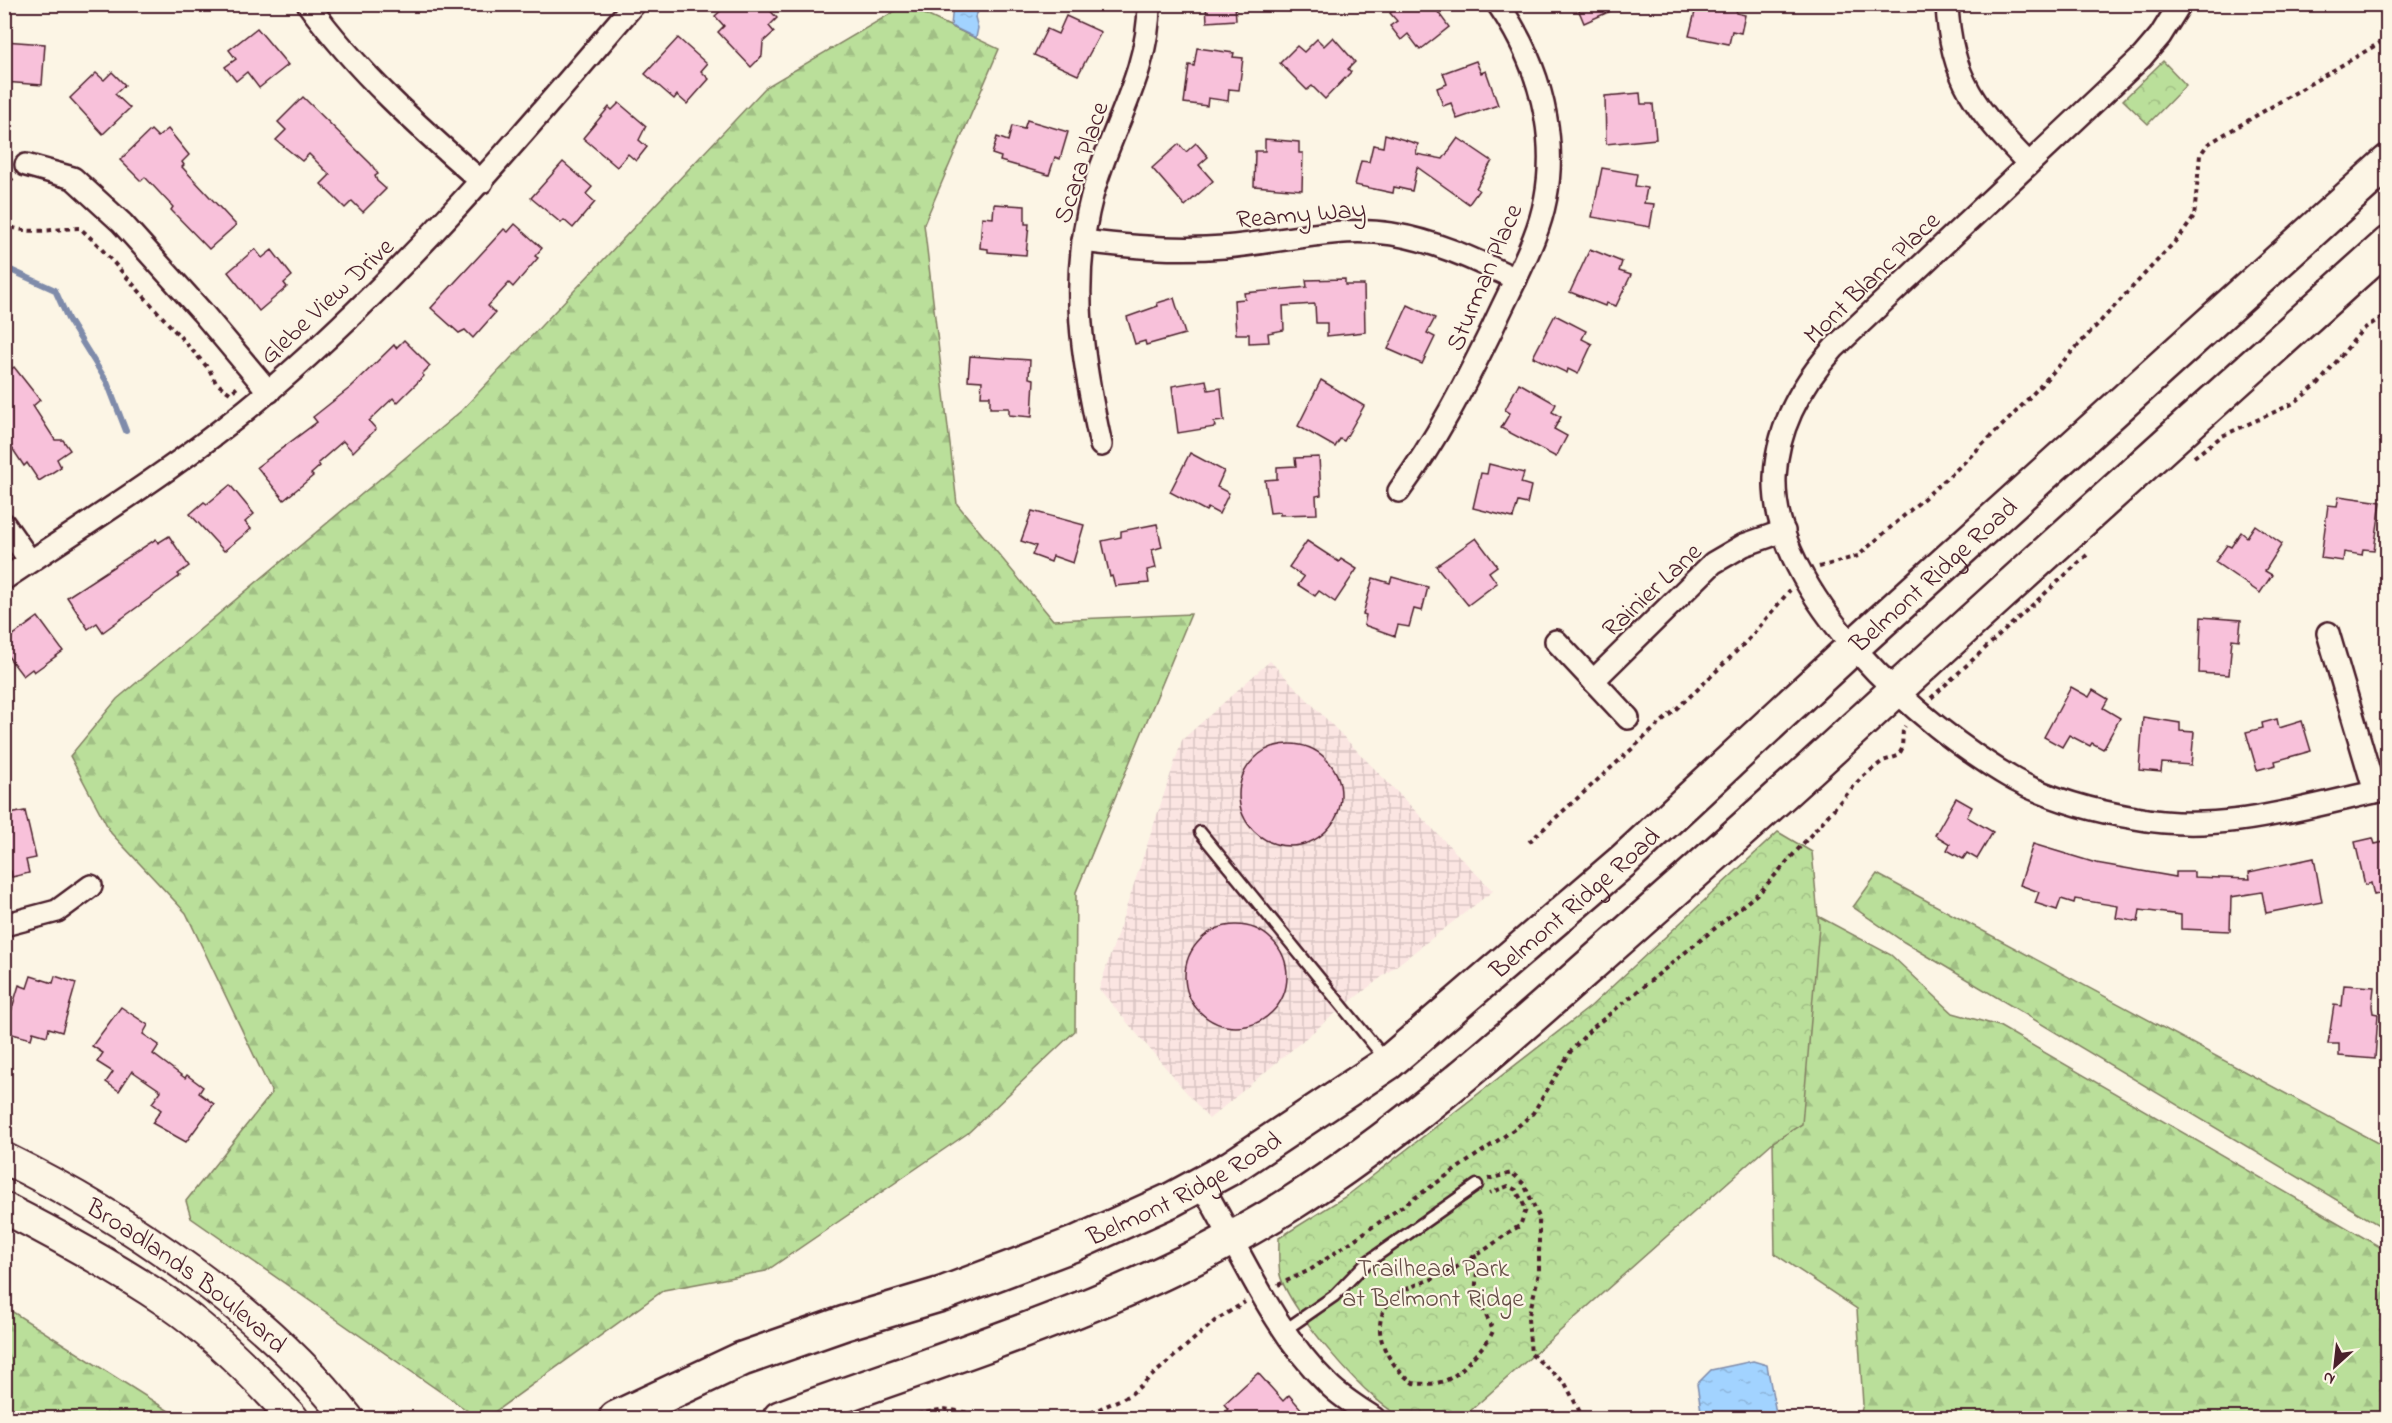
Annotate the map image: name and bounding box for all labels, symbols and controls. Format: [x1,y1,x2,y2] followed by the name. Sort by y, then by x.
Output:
[1045,97,1120,229] street label: Scara Place
[1235,191,1368,241] street label: Reamy Way
[1438,198,1534,358] street label: Sturman Place
[1796,204,1950,355] street label: Mont Blanc Place
[252,229,404,375] street label: Glebe View Drive
[1842,490,2028,664] street label: Belmont Ridge Road
[1594,534,1712,648] street label: Rainier Lane
[1482,819,1670,990] street label: Belmont Ridge Road
[1081,1123,1290,1258] street label: Belmont Ridge Road
[77,1190,295,1364] street label: Broadlands Boulevard
[1342,1251,1524,1319] park label: Trailhead Park at Belmont Ridge
[2305,1336,2365,1396] north arrow
[2319,1364,2339,1391] text: N

